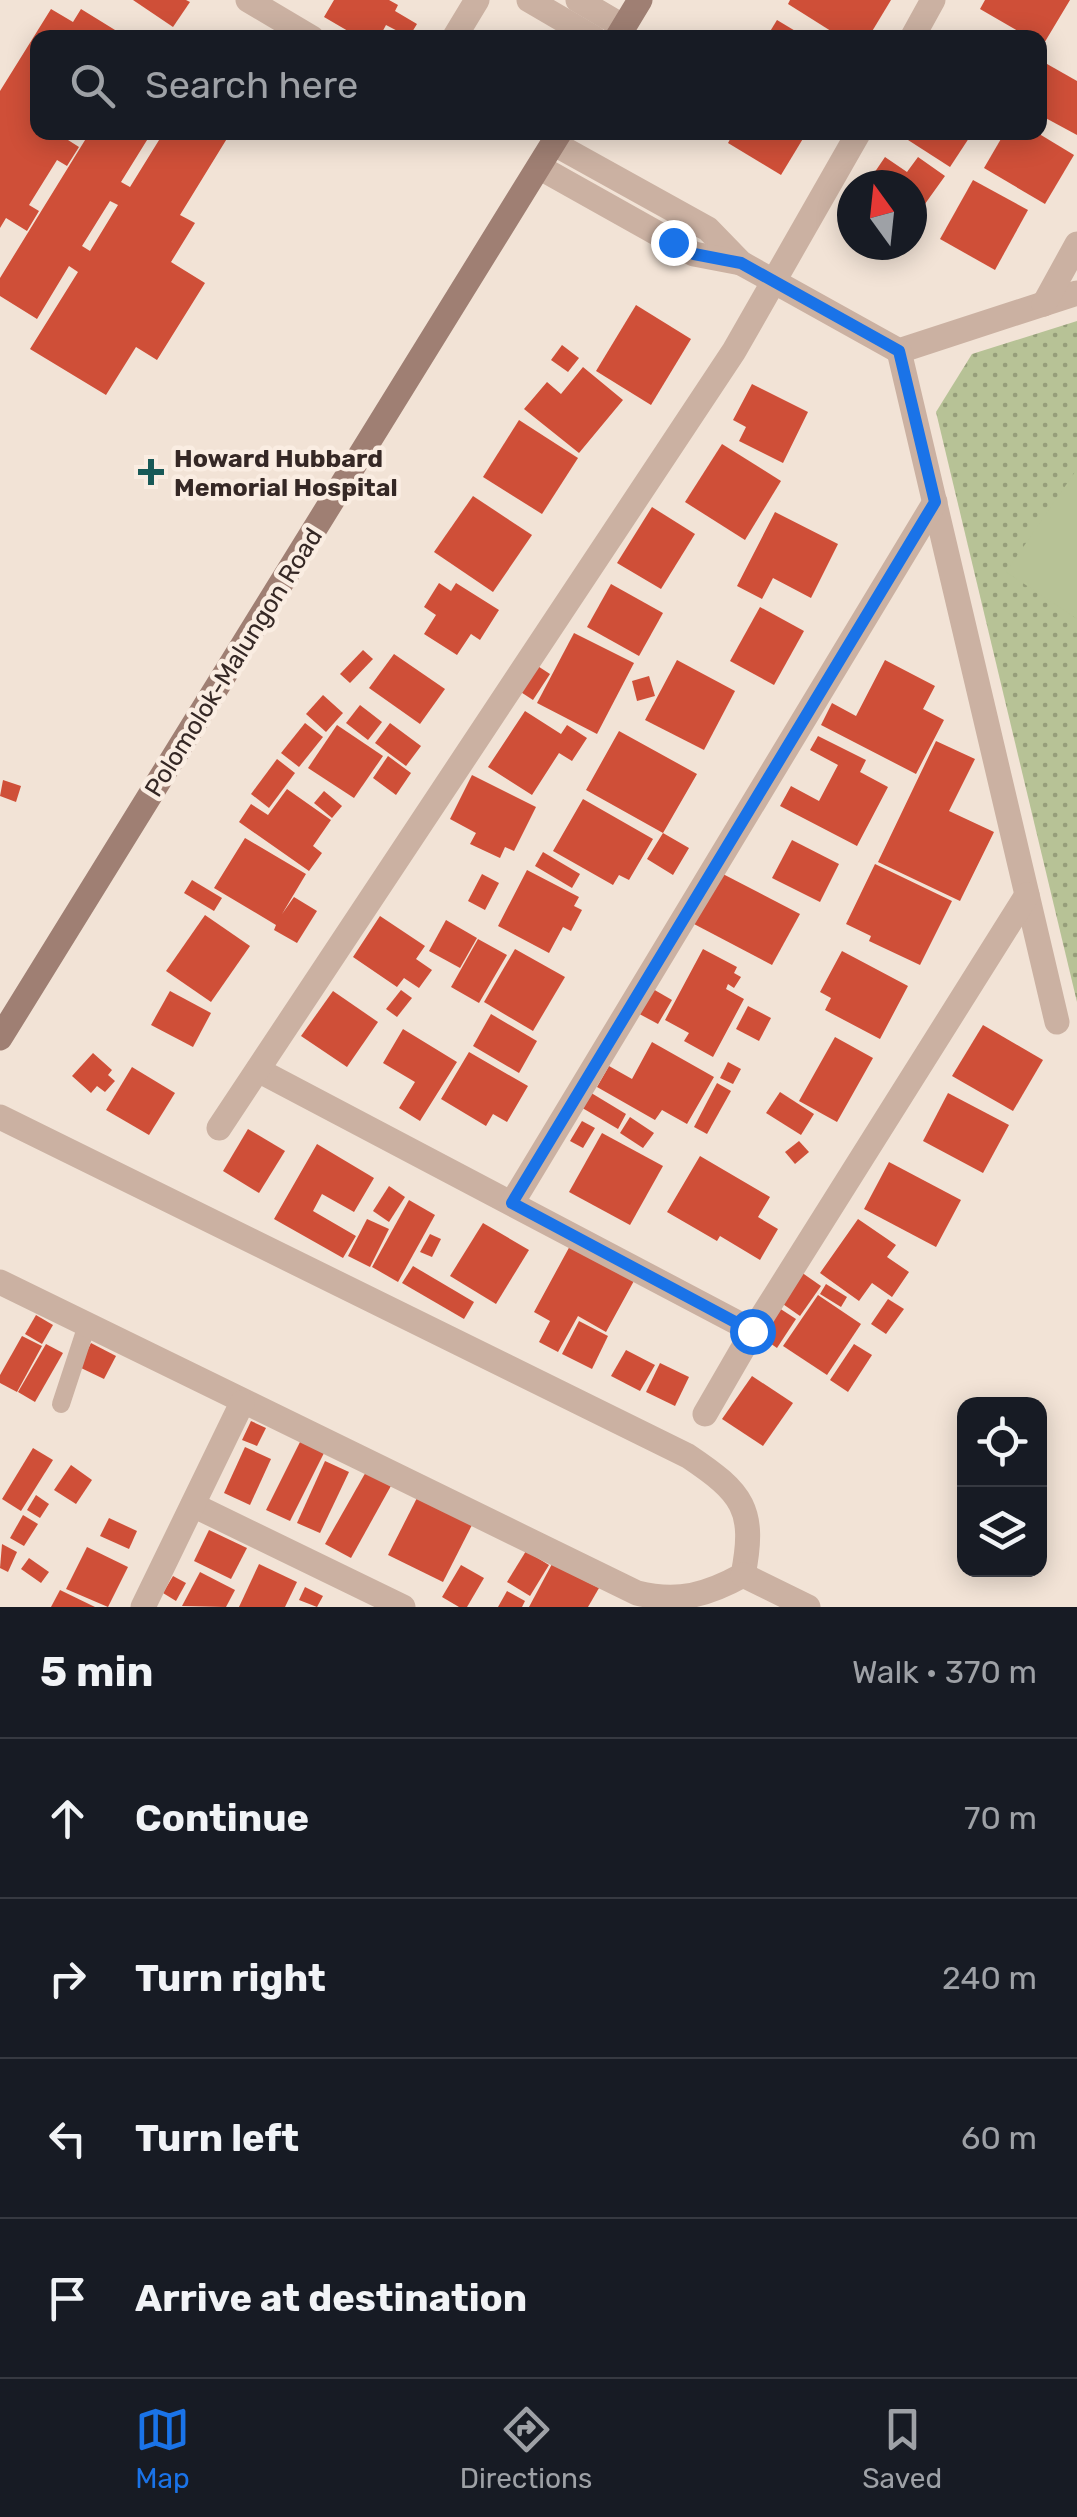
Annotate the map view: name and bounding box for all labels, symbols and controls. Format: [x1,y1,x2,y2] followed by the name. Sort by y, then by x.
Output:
[30,30,1047,140] search box
[65,58,120,113] icon: search
[145,62,358,108] text: Search here
[837,170,927,260] north arrow
[651,220,697,266] route end
[174,444,398,502] place label: Howard Hubbard Memorial Hospital
[138,459,164,485] marker: Howard Hubbard Memorial Hospital
[139,523,328,802] street label: Polomolok-Malungon Road
[730,1309,776,1355] route start
[957,1397,1047,1577] map controls
[957,1397,1047,1487] button: locate
[957,1487,1047,1577] button: layers
[40,1647,154,1697] text: 5 min
[852,1653,1037,1691] text: Walk · 370 m
[40,1791,95,1846] icon: ahead
[135,1795,309,1841] text: Continue
[964,1799,1037,1837] text: 70 m
[40,1951,95,2006] icon: right
[135,1955,326,2001] text: Turn right
[942,1959,1037,1997] text: 240 m
[40,2111,95,2166] icon: left
[135,2115,299,2161] text: Turn left
[961,2119,1037,2157] text: 60 m
[40,2271,95,2326] icon: arrive
[135,2275,527,2321] text: Arrive at destination
[135,2402,190,2495] tab: Map
[460,2402,592,2495] tab: Directions
[862,2402,942,2495] tab: Saved

